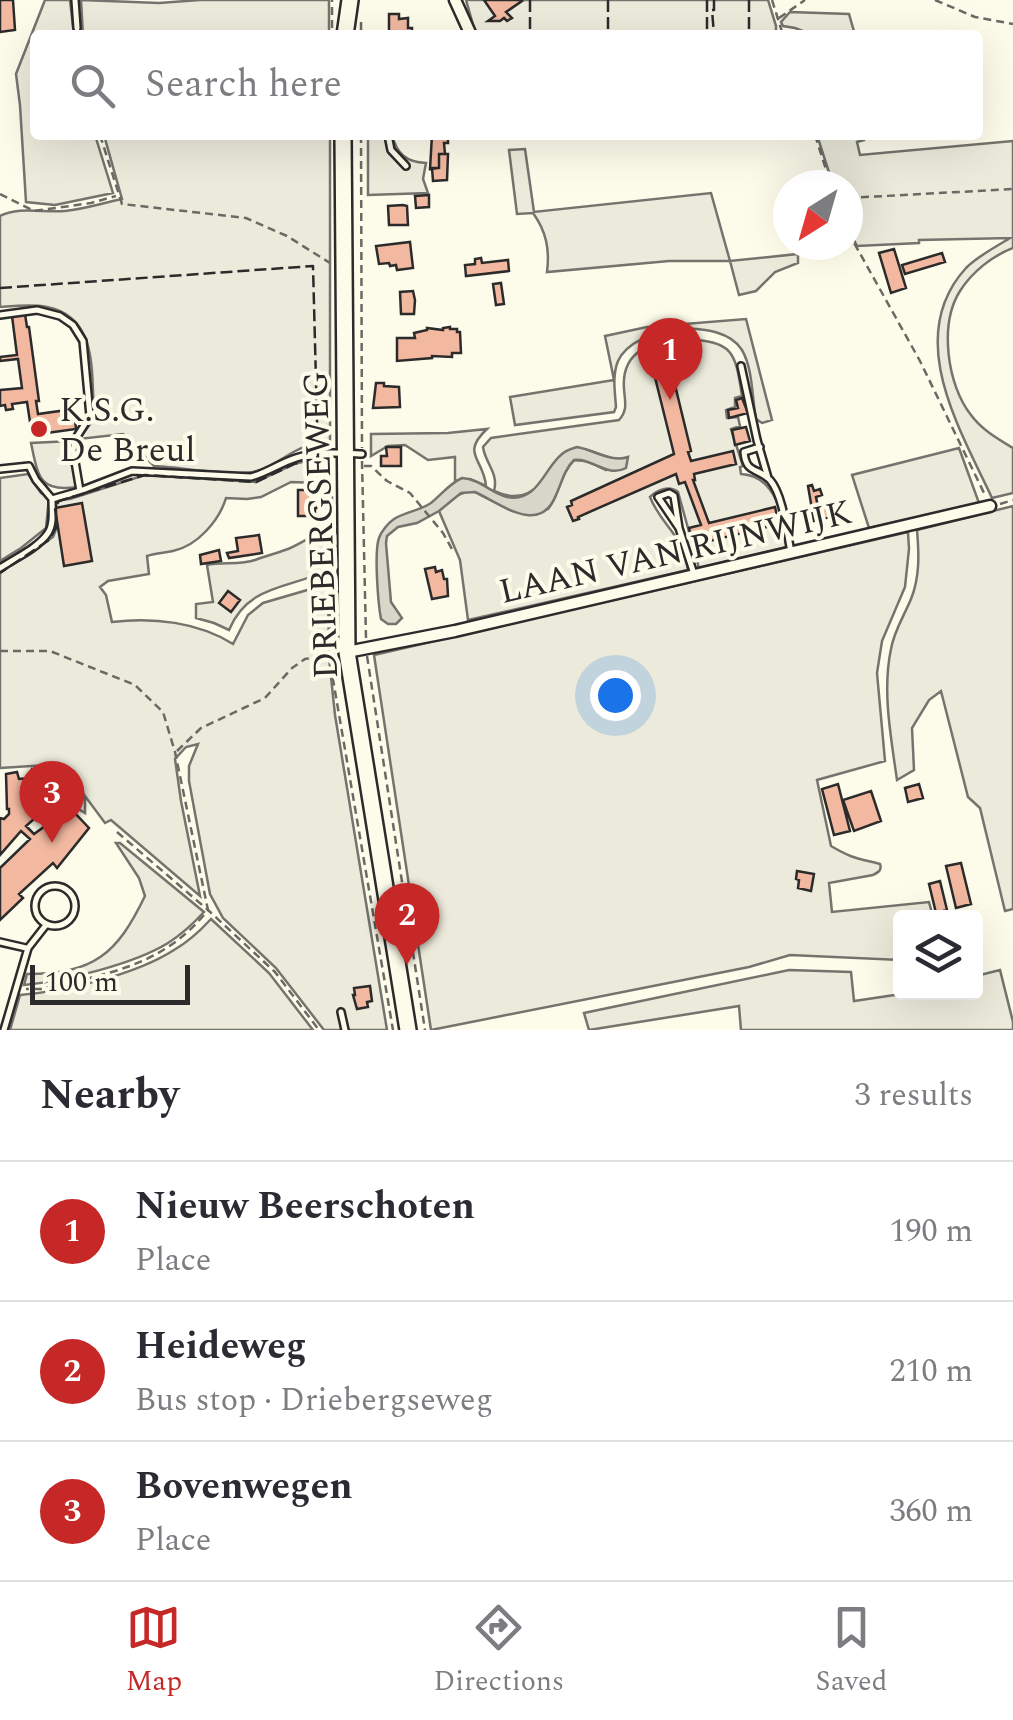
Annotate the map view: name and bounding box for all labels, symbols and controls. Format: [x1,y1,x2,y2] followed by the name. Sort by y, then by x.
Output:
[30,30,983,140] search box
[145,56,342,114] text: Search here
[65,58,120,113] icon: search
[773,170,863,260] north arrow
[638,318,702,400] pin: 1
[290,370,353,680] street label: DRIEBERGSEWEG
[59,384,196,477] place label: K.S.G. De Breul
[28,418,50,440] marker: K.S.G. De Breul
[494,486,857,619] street label: LAAN VAN RIJNWIJK
[590,670,641,721] your location
[20,760,84,843] pin: 3
[374,882,440,965] pin: 2
[893,910,983,1000] map controls
[893,910,983,1000] button: layers
[30,960,190,1004] scale bar
[45,961,118,1004] text: 100 m
[40,1064,179,1127] text: Nearby
[854,1071,973,1120] text: 3 results
[135,1178,475,1236] text: Nieuw Beerschoten
[64,1207,81,1256] text: 1
[889,1207,973,1256] text: 190 m
[135,1236,211,1285] text: Place
[135,1318,307,1376] text: Heideweg
[64,1347,81,1396] text: 2
[889,1347,973,1396] text: 210 m
[135,1376,493,1425] text: Bus stop · Driebergseweg
[135,1458,353,1516] text: Bovenwegen
[64,1487,81,1536] text: 3
[889,1487,973,1536] text: 360 m
[135,1516,211,1565] text: Place
[126,1600,182,1703] tab: Map
[433,1600,564,1703] tab: Directions
[816,1600,887,1703] tab: Saved

